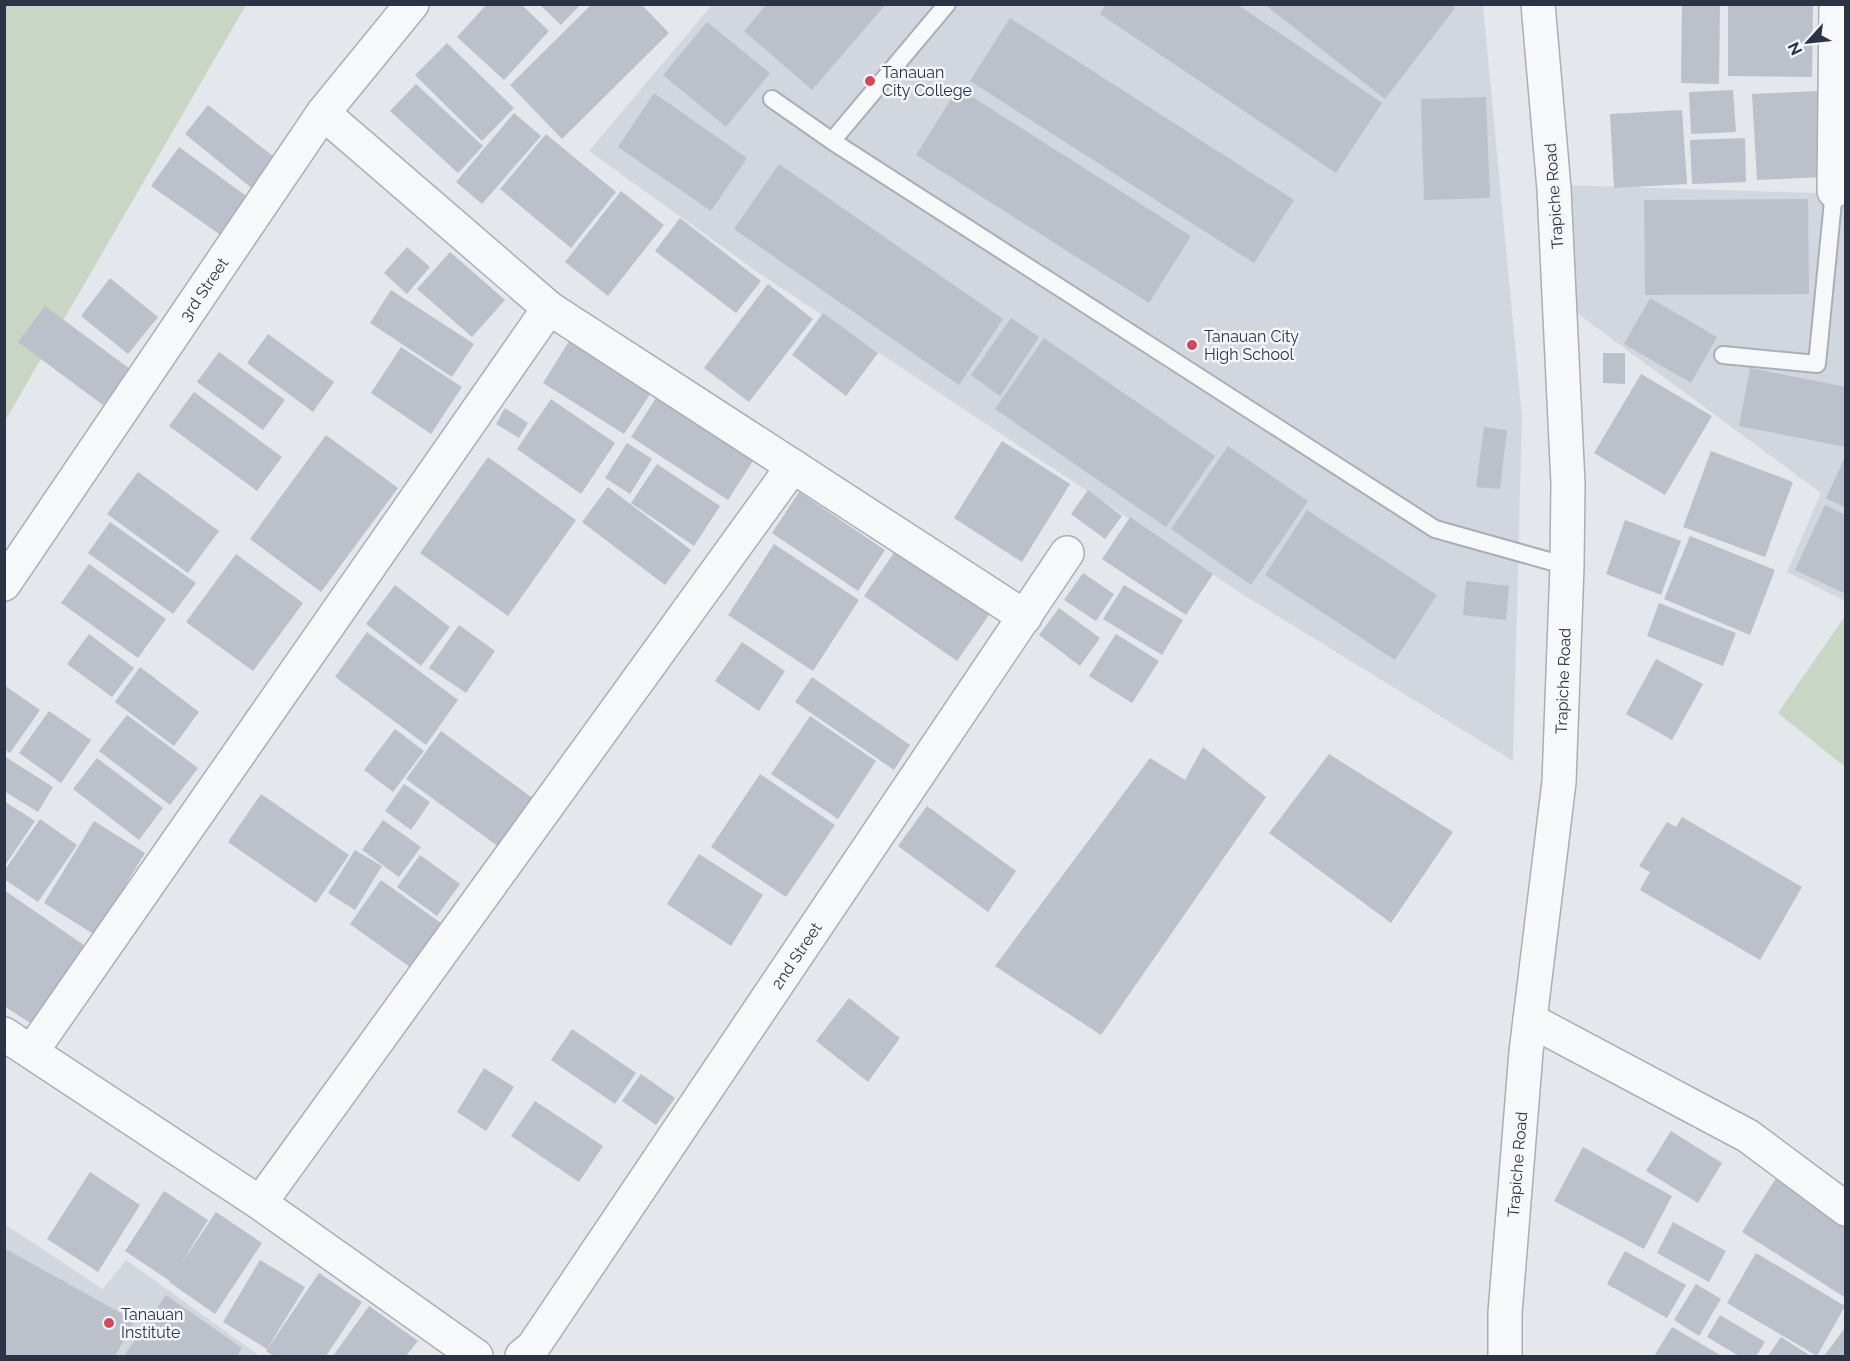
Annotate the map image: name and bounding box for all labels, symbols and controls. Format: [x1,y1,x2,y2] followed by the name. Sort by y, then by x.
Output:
[1778,12,1838,72] north arrow
[1784,39,1806,58] text: N
[882,63,972,100] place label: Tanauan City College
[863,74,877,88] marker: Tanauan City College
[1541,142,1567,250] street label: Trapiche Road
[175,253,232,325] street label: 3rd Street
[1204,327,1299,364] place label: Tanauan City High School
[1185,338,1199,352] marker: Tanauan City High School
[1551,628,1574,734] street label: Trapiche Road
[767,918,826,992] street label: 2nd Street
[1503,1111,1531,1218] street label: Trapiche Road
[121,1305,183,1342] place label: Tanauan Institute
[102,1316,116,1330] marker: Tanauan Institute

